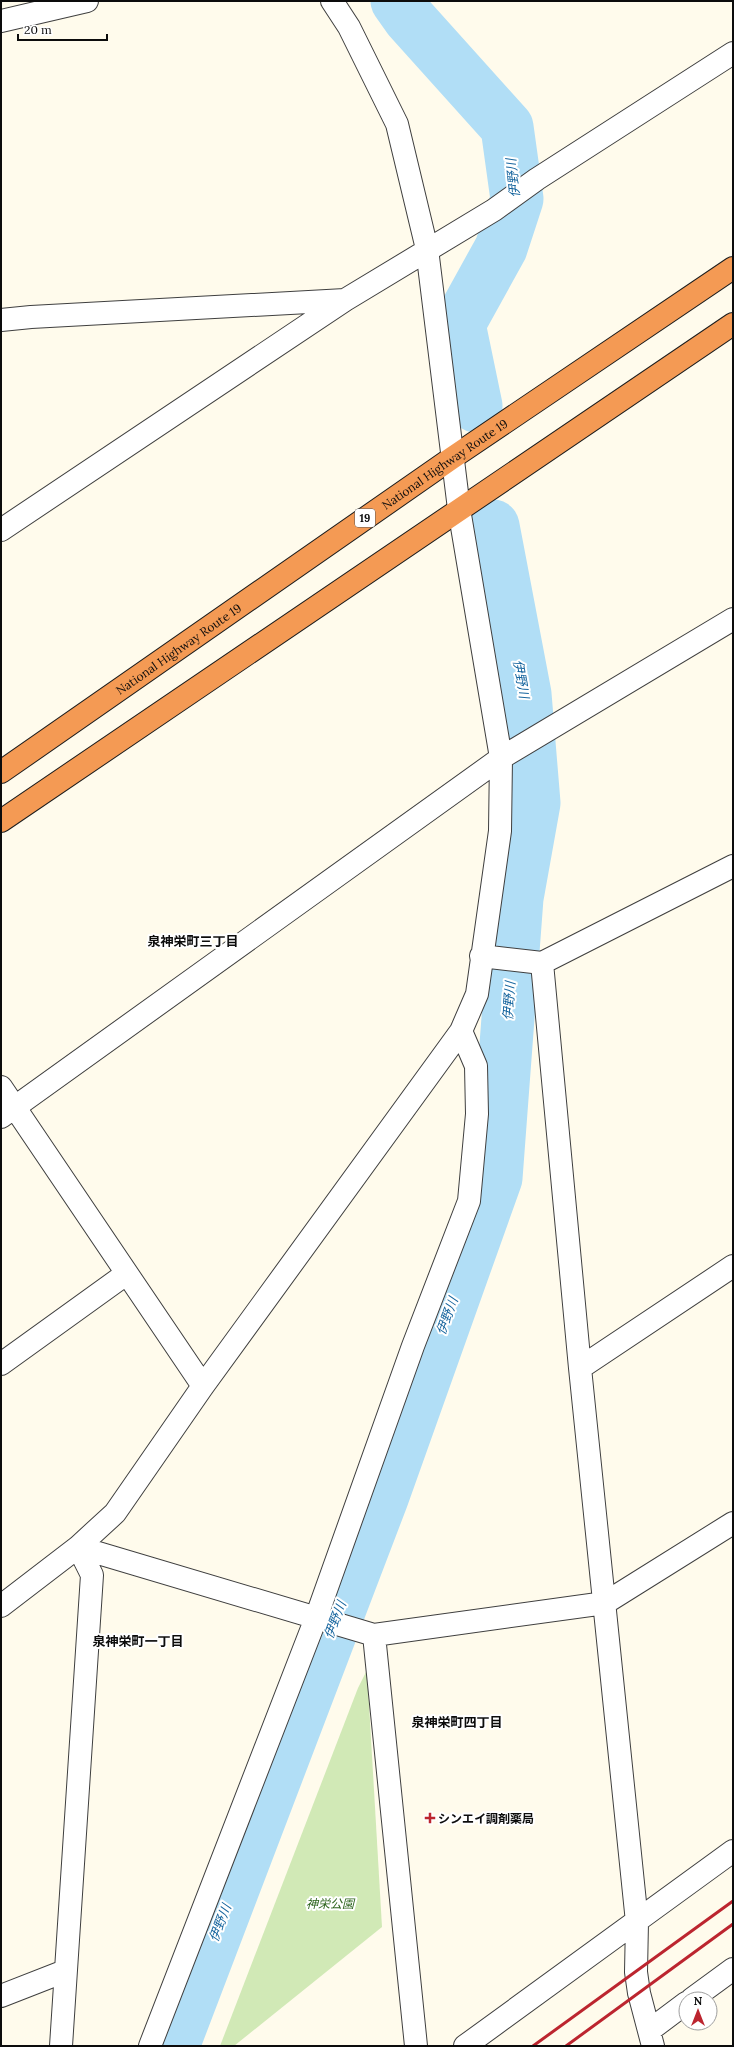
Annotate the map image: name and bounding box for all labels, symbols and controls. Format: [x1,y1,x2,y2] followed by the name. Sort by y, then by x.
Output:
[18,16,107,42] scale bar
[24,22,52,37] text: 20 m
[502,156,523,198] water label: 伊野川
[379,415,510,512] street label: National Highway Route 19
[355,509,375,527] road number: 19
[113,600,244,697] street label: National Highway Route 19
[509,658,533,702] water label: 伊野川
[147,933,239,950] district label: 泉神栄町三丁目
[499,979,519,1021] water label: 伊野川
[432,1293,462,1337] water label: 伊野川
[320,1597,351,1641] water label: 伊野川
[92,1633,184,1650] district label: 泉神栄町一丁目
[411,1714,503,1731] district label: 泉神栄町四丁目
[438,1811,534,1826] place label: シンエイ調剤薬局
[425,1813,435,1823] marker: シンエイ調剤薬局
[306,1896,356,1911] park label: 神栄公園
[205,1900,236,1944] water label: 伊野川
[678,1991,718,2031] north arrow
[694,1994,703,2008] text: N

